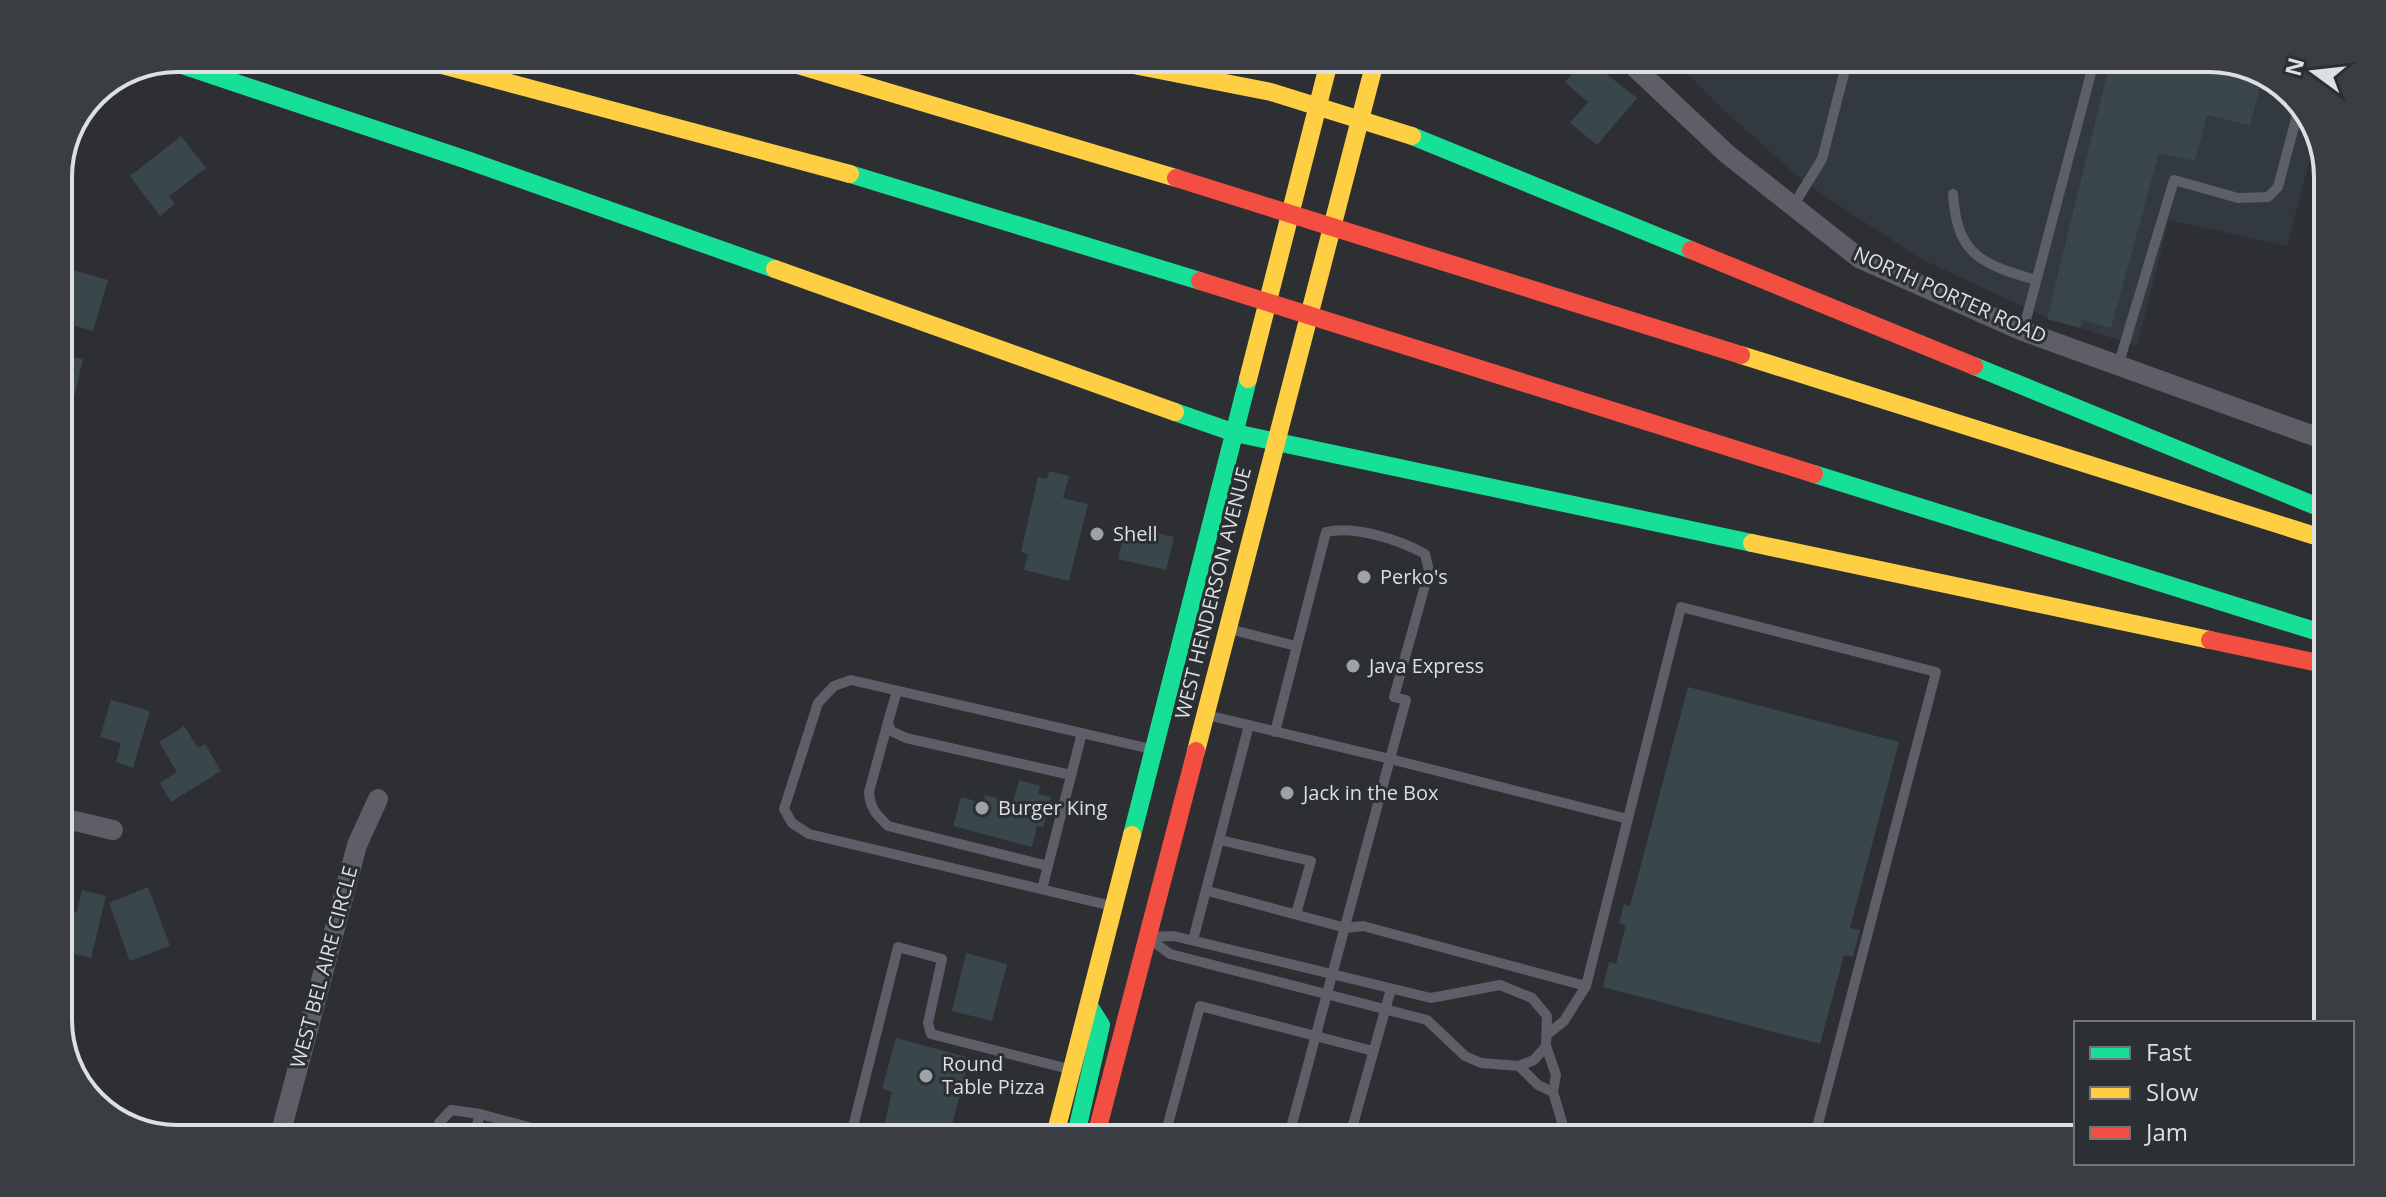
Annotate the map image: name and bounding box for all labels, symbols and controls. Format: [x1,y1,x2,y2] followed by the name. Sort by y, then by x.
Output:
[2274,32,2354,112] north arrow
[2277,54,2311,79] text: N
[1849,240,2051,349] street label: NORTH PORTER ROAD
[1168,464,1257,722] street label: WEST HENDERSON AVENUE
[1113,520,1158,547] place label: Shell
[1088,525,1106,543] marker: Shell
[1380,563,1448,590] place label: Perko's
[1355,568,1373,586] marker: Perko's
[1367,652,1484,679] place label: Java Express
[1344,657,1362,675] marker: Java Express
[1301,779,1439,806] place label: Jack in the Box
[1278,784,1296,802] marker: Jack in the Box
[998,794,1107,821] place label: Burger King
[973,799,991,817] marker: Burger King
[284,863,363,1071] street label: WEST BEL AIRE CIRCLE
[2074,1021,2354,1165] legend
[2146,1035,2192,1068] text: Fast
[942,1050,1045,1100] place label: Round Table Pizza
[917,1067,935,1085] marker: Round Table Pizza
[2146,1075,2199,1108] text: Slow
[2144,1115,2188,1148] text: Jam

